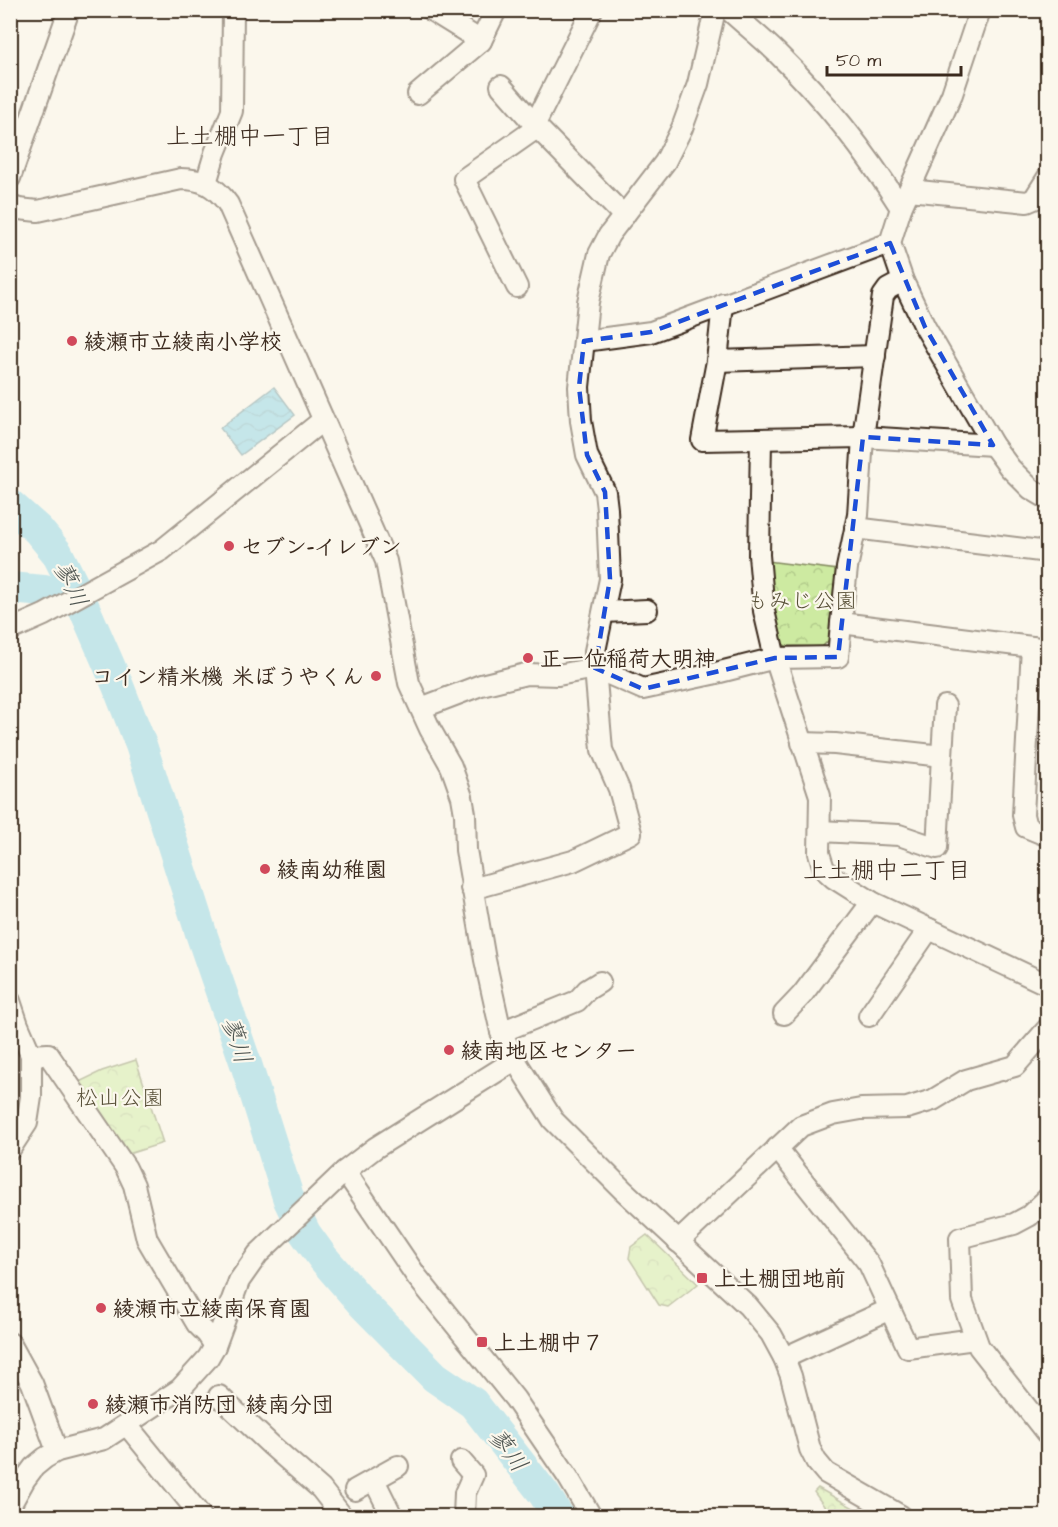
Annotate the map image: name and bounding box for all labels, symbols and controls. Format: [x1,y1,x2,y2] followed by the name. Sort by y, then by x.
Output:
[827,39,960,77] scale bar
[836,48,881,73] text: 50 m
[166,120,334,154] district label: 上土棚中一丁目
[84,327,282,358] place label: 綾瀬市立綾南小学校
[65,334,79,348] marker: 綾瀬市立綾南小学校
[241,532,402,563] place label: セブン-イレブン
[222,539,236,553] marker: セブン-イレブン
[45,555,96,613] water label: 蓼川
[747,586,857,617] park label: もみじ公園
[540,644,716,675] place label: 正一位稲荷大明神
[521,651,535,665] marker: 正一位稲荷大明神
[91,662,364,693] place label: コイン精米機 米ぼうやくん
[369,669,383,683] marker: コイン精米機 米ぼうやくん
[803,854,971,888] district label: 上土棚中二丁目
[277,855,387,886] place label: 綾南幼稚園
[258,862,272,876] marker: 綾南幼稚園
[212,1012,260,1068] water label: 蓼川
[461,1036,637,1067] place label: 綾南地区センター
[442,1043,456,1057] marker: 綾南地区センター
[76,1083,164,1114] park label: 松山公園
[714,1264,846,1295] place label: 上土棚団地前
[695,1271,709,1285] marker: 上土棚団地前
[113,1294,311,1325] place label: 綾瀬市立綾南保育園
[94,1301,108,1315] marker: 綾瀬市立綾南保育園
[494,1328,604,1359] place label: 上土棚中７
[475,1335,489,1349] marker: 上土棚中７
[105,1390,334,1421] place label: 綾瀬市消防団 綾南分団
[86,1397,100,1411] marker: 綾瀬市消防団 綾南分団
[479,1421,535,1480] water label: 蓼川

